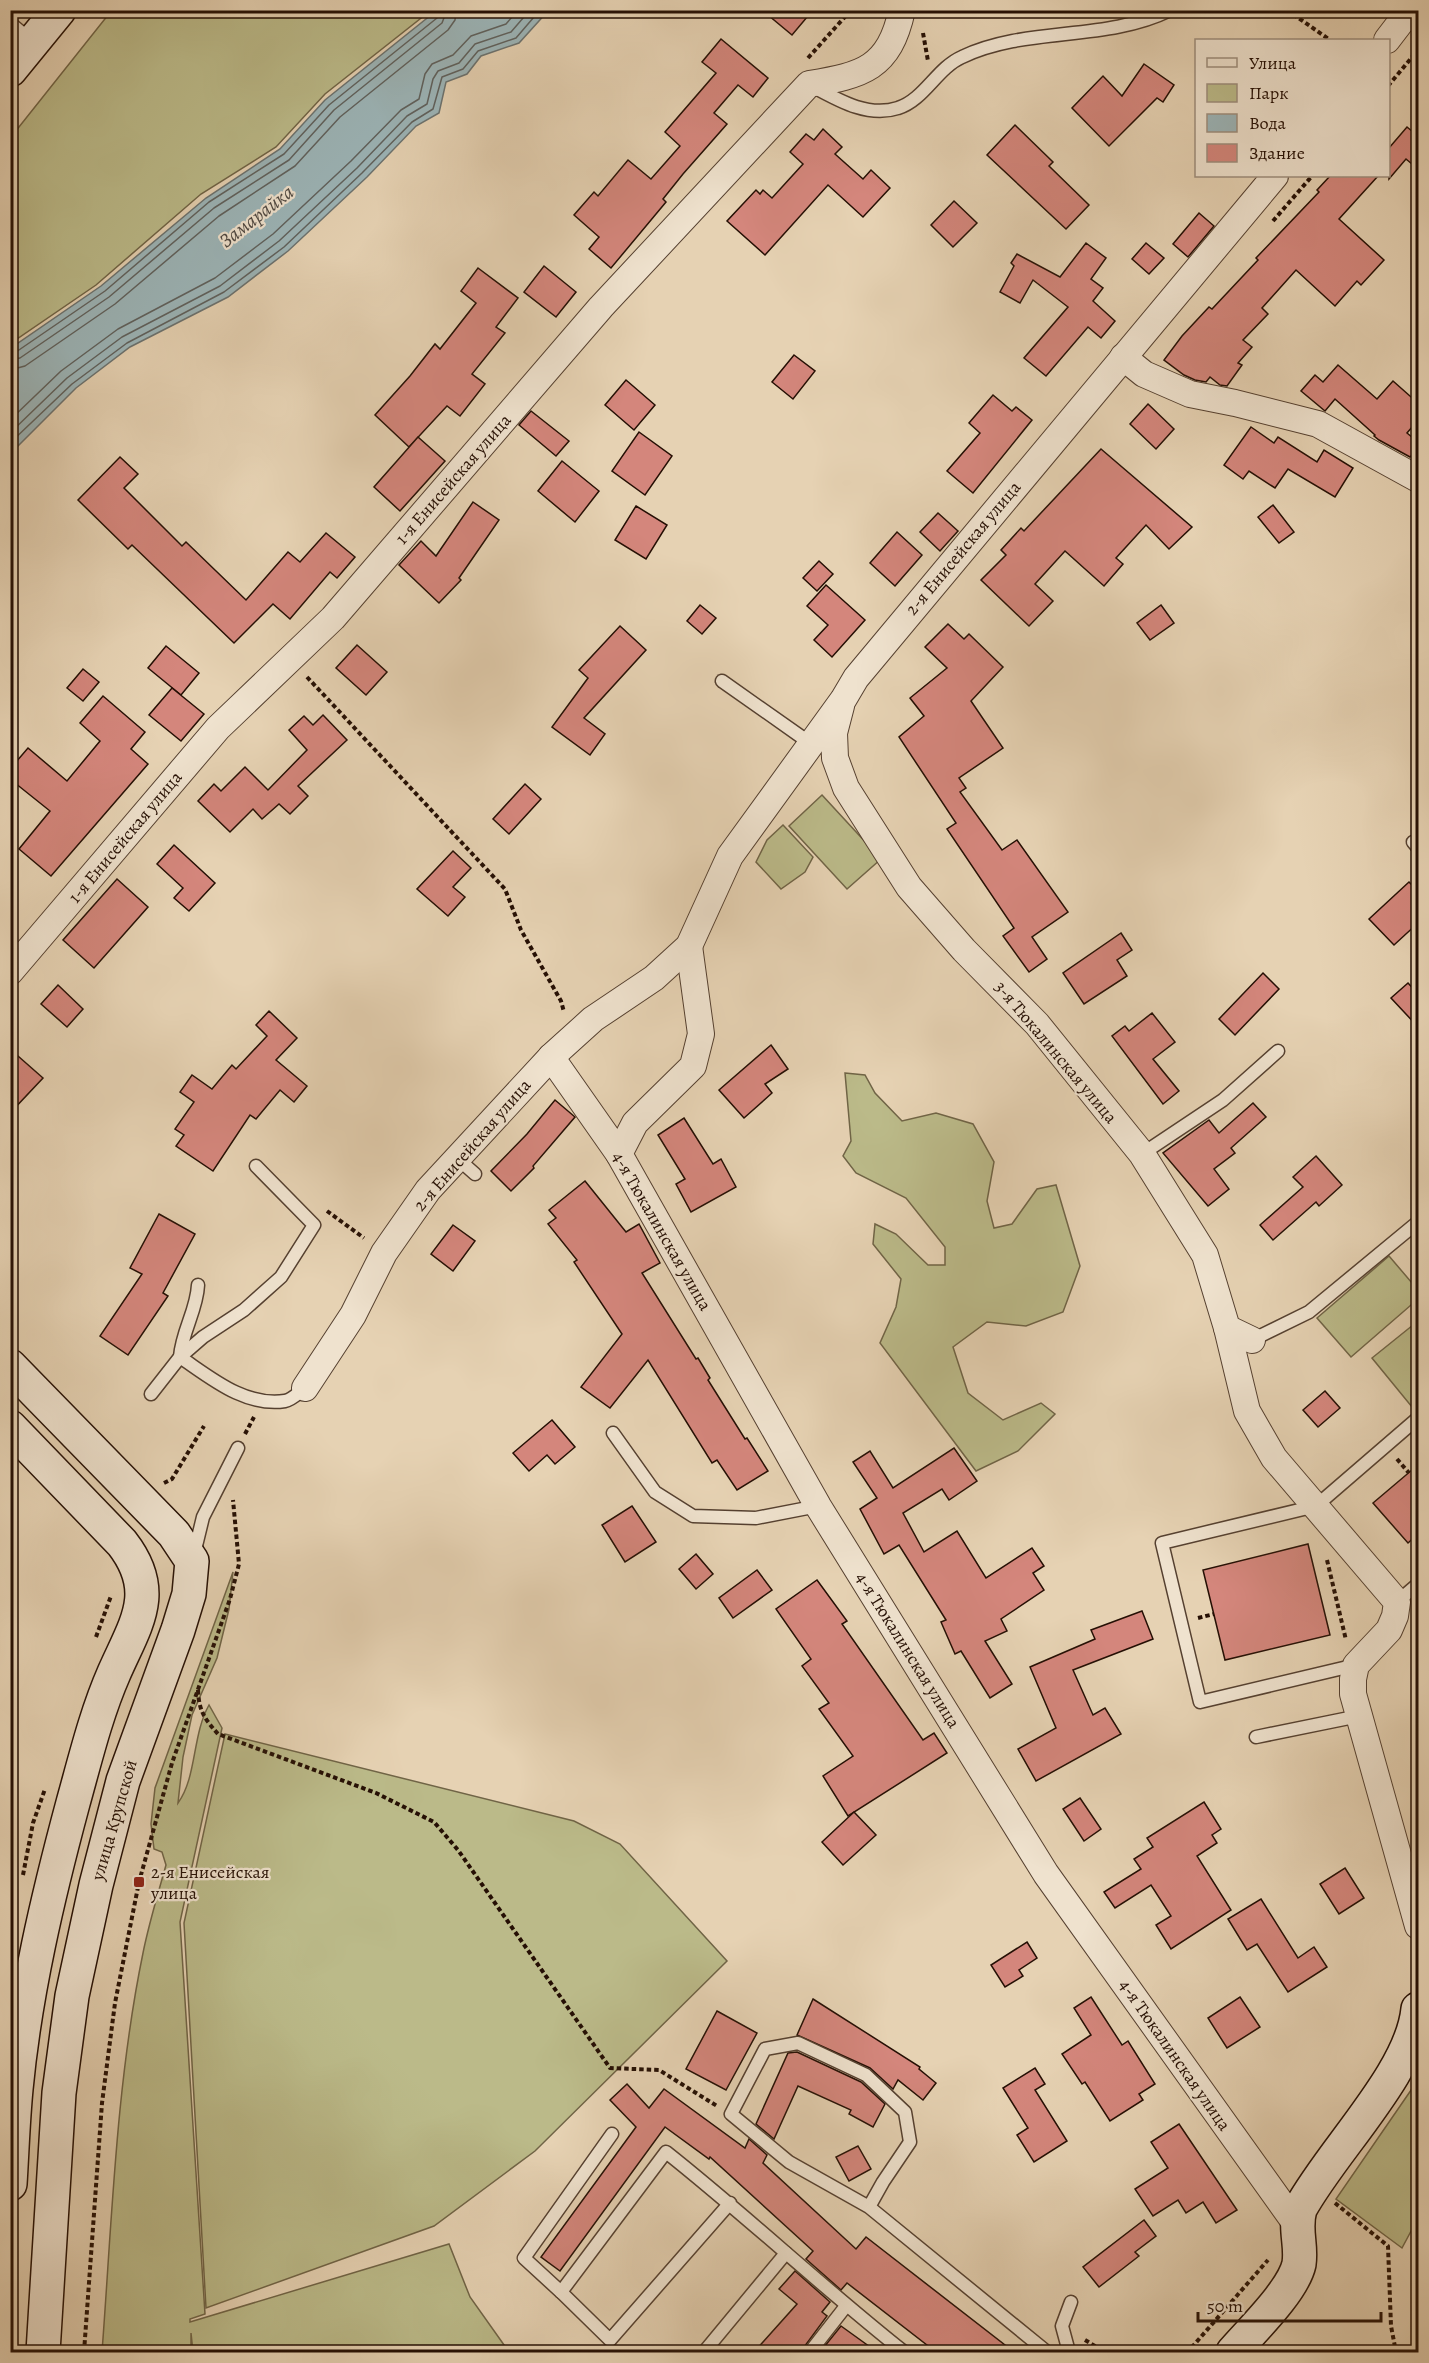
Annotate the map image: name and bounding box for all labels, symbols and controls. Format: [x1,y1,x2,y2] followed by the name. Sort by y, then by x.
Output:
[1195,39,1390,177] legend
[1249,51,1297,75] text: Улица
[1249,81,1289,105] text: Парк
[1249,111,1287,135] text: Вода
[1249,141,1305,165] text: Здание
[213,179,299,254] water label: Замарайка
[390,408,517,549] street label: 1-я Енисейская улица
[900,475,1027,620] street label: 2-я Енисейская улица
[63,765,188,908] street label: 1-я Енисейская улица
[989,976,1123,1129] street label: 3-я Тюкалинская улица
[408,1073,537,1216] street label: 2-я Енисейская улица
[607,1147,718,1316] street label: 4-я Тюкалинская улица
[850,1567,966,1733] street label: 4-я Тюкалинская улица
[85,1757,143,1884] street label: улица Крупской
[150,1860,269,1905] place label: 2-я Енисейская улица
[132,1875,146,1889] marker: 2-я Енисейская улица
[1114,1974,1237,2136] street label: 4-я Тюкалинская улица
[1198,2285,1381,2323] scale bar
[1207,2294,1243,2318] text: 50 m

